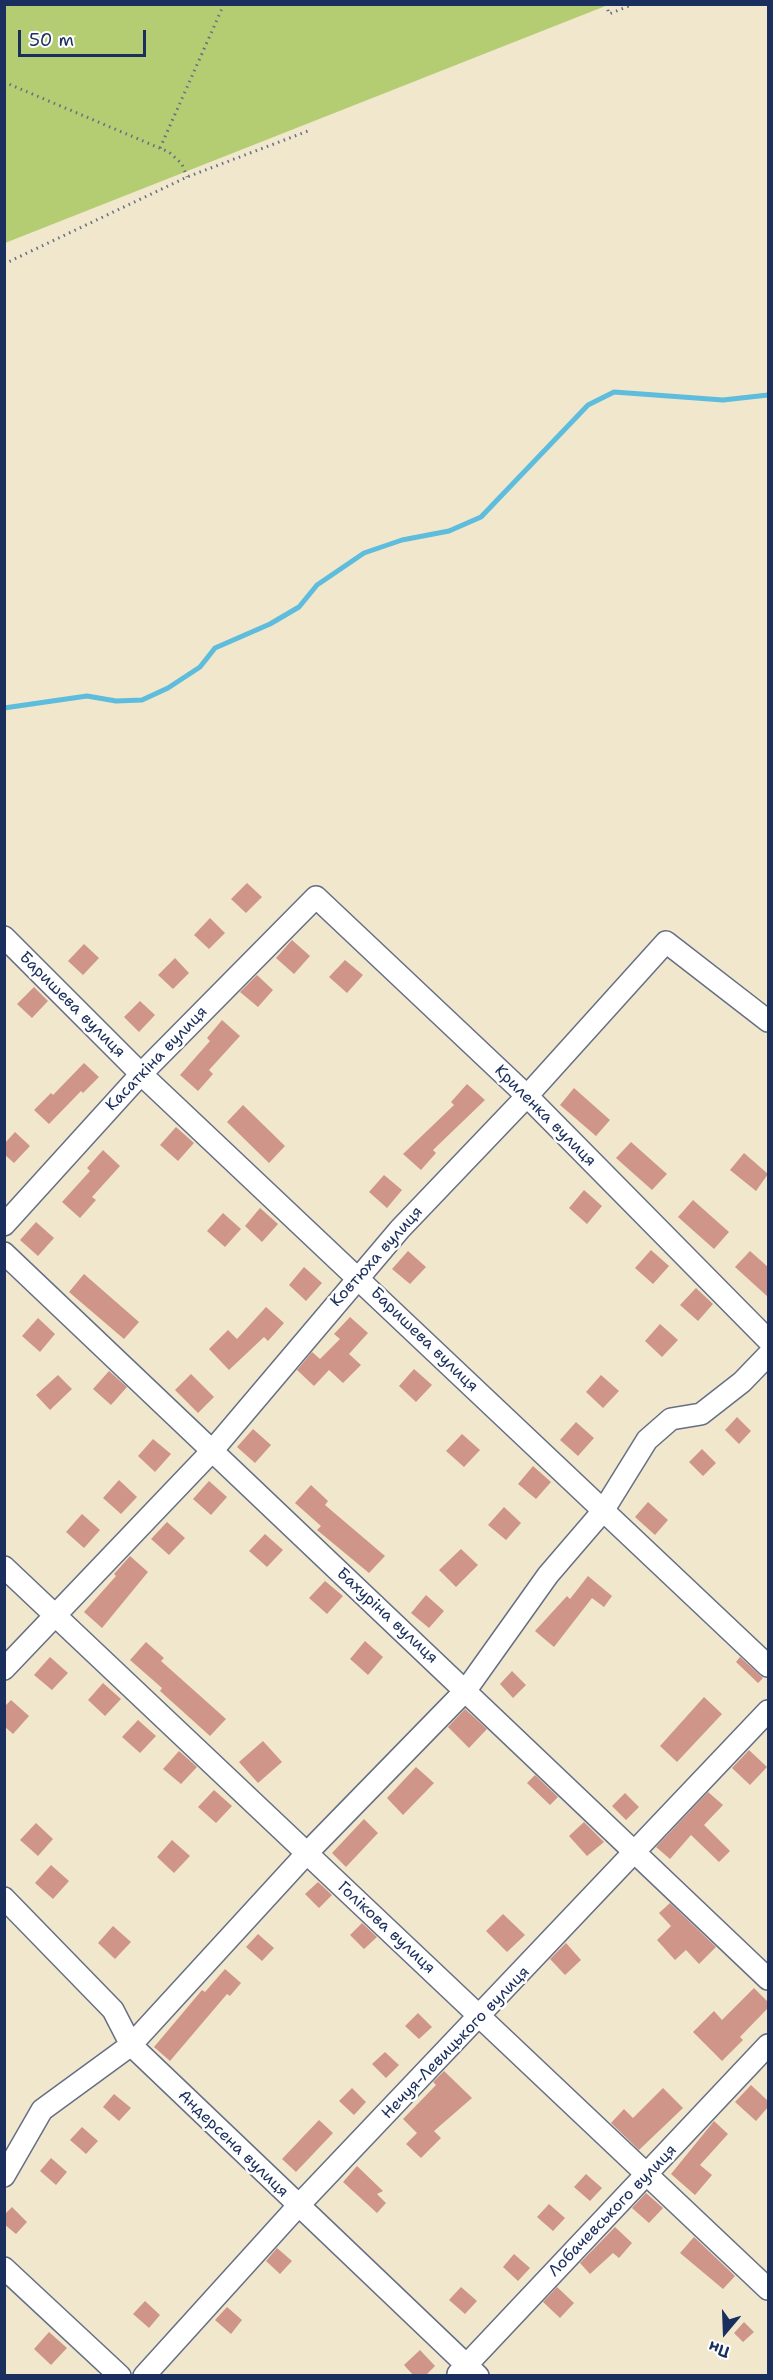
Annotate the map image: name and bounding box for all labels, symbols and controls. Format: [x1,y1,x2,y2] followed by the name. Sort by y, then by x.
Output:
[21,18,148,56] scale bar
[29,28,74,52] text: 50 m
[15,948,129,1062] street label: Баришева вулиця
[102,1003,212,1115] street label: Касаткіна вулиця
[490,1061,600,1171] street label: Криленка вулиця
[327,1203,427,1311] street label: Ковтюха вулиця
[366,1284,482,1396] street label: Баришева вулиця
[332,1564,442,1668] street label: Бахуріна вулиця
[333,1878,439,1978] street label: Голікова вулиця
[378,1963,534,2123] street label: Нечуя-Левицького вулиця
[174,2086,292,2202] street label: Андерсена вулиця
[545,2141,681,2281] street label: Лобачевського вулиця
[695,2302,755,2362] north arrow
[706,2336,732,2363] text: Пн

